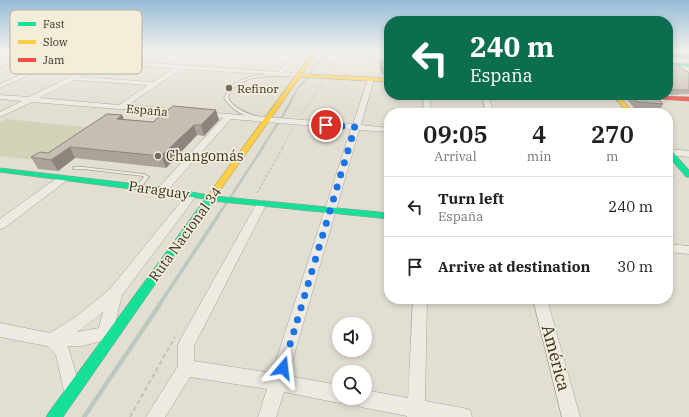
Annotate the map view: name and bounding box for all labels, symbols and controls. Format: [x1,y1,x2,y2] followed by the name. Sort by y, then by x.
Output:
[10,10,142,74] legend
[43,17,65,31] text: Fast
[470,28,554,65] text: 240 m
[404,32,456,84] icon: left
[43,35,68,49] text: Slow
[43,53,65,67] text: Jam
[470,64,533,87] text: España
[237,81,279,96] place label: Refinor
[224,83,234,93] marker: Refinor
[126,101,169,119] street label: España
[309,108,343,142] pin
[315,114,337,136] icon: arrive
[423,118,488,150] text: 09:05
[532,118,546,150] text: 4
[591,118,634,150] text: 270
[166,147,244,165] place label: Changomás
[434,148,477,165] text: Arrival
[527,148,552,165] text: min
[606,148,619,165] text: m
[153,151,163,161] marker: Changomás
[127,177,191,203] street label: Paraguay
[145,183,225,285] street label: Ruta Nacional 34
[438,189,504,208] text: Turn left
[404,196,426,218] icon: left
[608,197,653,216] text: 240 m
[438,208,483,225] text: España
[404,256,426,278] icon: arrive
[438,257,590,276] text: Arrive at destination
[617,257,653,276] text: 30 m
[332,317,372,405] map controls
[332,317,372,357] button: sound
[537,322,575,394] street label: América
[262,347,304,389] position arrow
[332,365,372,405] button: search

